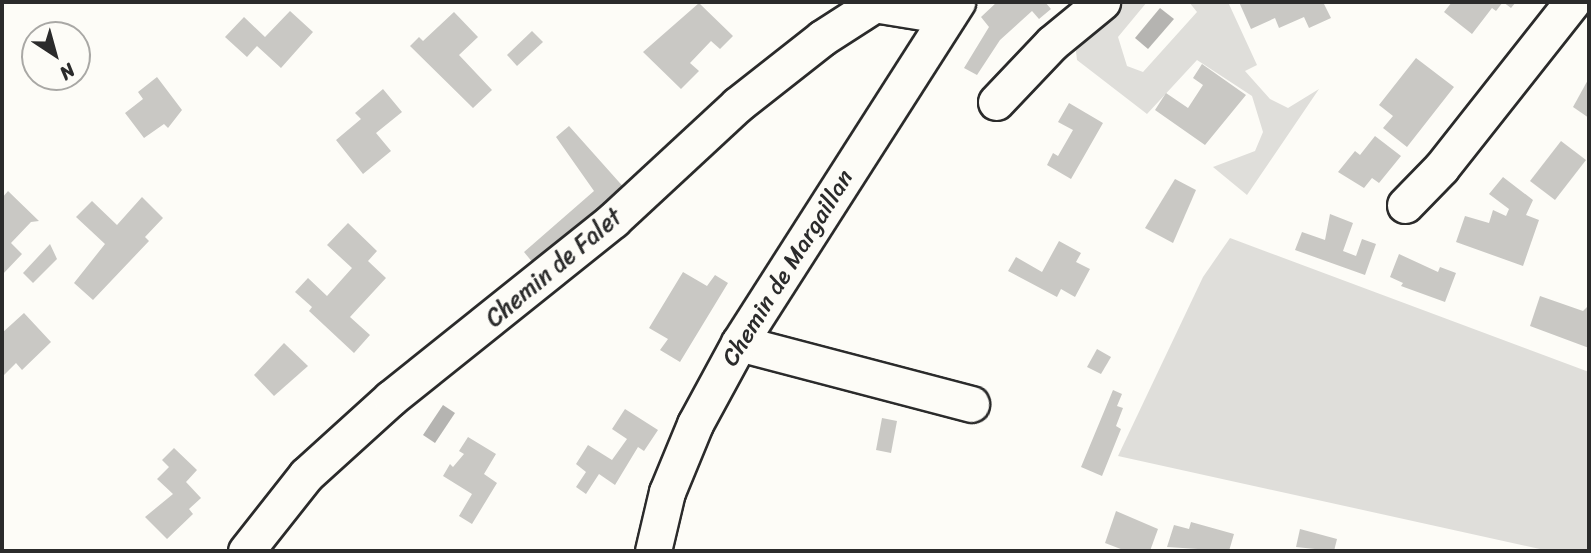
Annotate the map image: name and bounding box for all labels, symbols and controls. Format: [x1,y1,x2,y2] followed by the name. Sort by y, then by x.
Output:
[21,21,91,91] north arrow
[52,55,82,89] text: N
[716,164,860,372] street label: Chemin de Margaillan
[480,202,628,334] street label: Chemin de Falet

